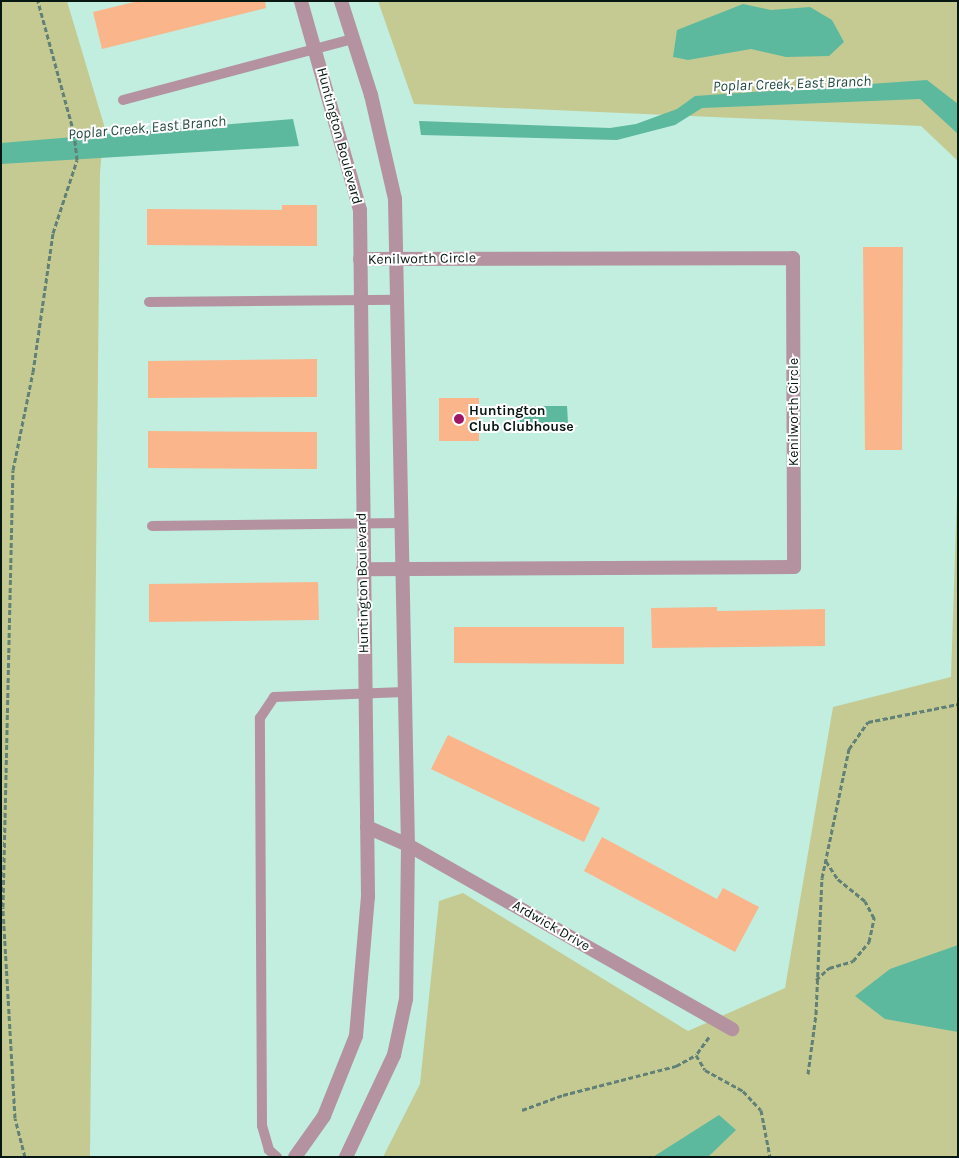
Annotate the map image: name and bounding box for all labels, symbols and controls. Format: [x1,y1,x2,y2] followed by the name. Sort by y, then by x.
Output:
[313,66,365,206] street label: Huntington Boulevard
[713,72,871,96] water label: Poplar Creek, East Branch
[67,112,227,144] water label: Poplar Creek, East Branch
[368,250,476,268] street label: Kenilworth Circle
[786,358,802,466] street label: Kenilworth Circle
[469,403,574,436] place label: Huntington Club Clubhouse
[453,413,465,425] marker: Huntington Club Clubhouse
[353,512,373,654] street label: Huntington Boulevard
[509,897,593,955] street label: Ardwick Drive

